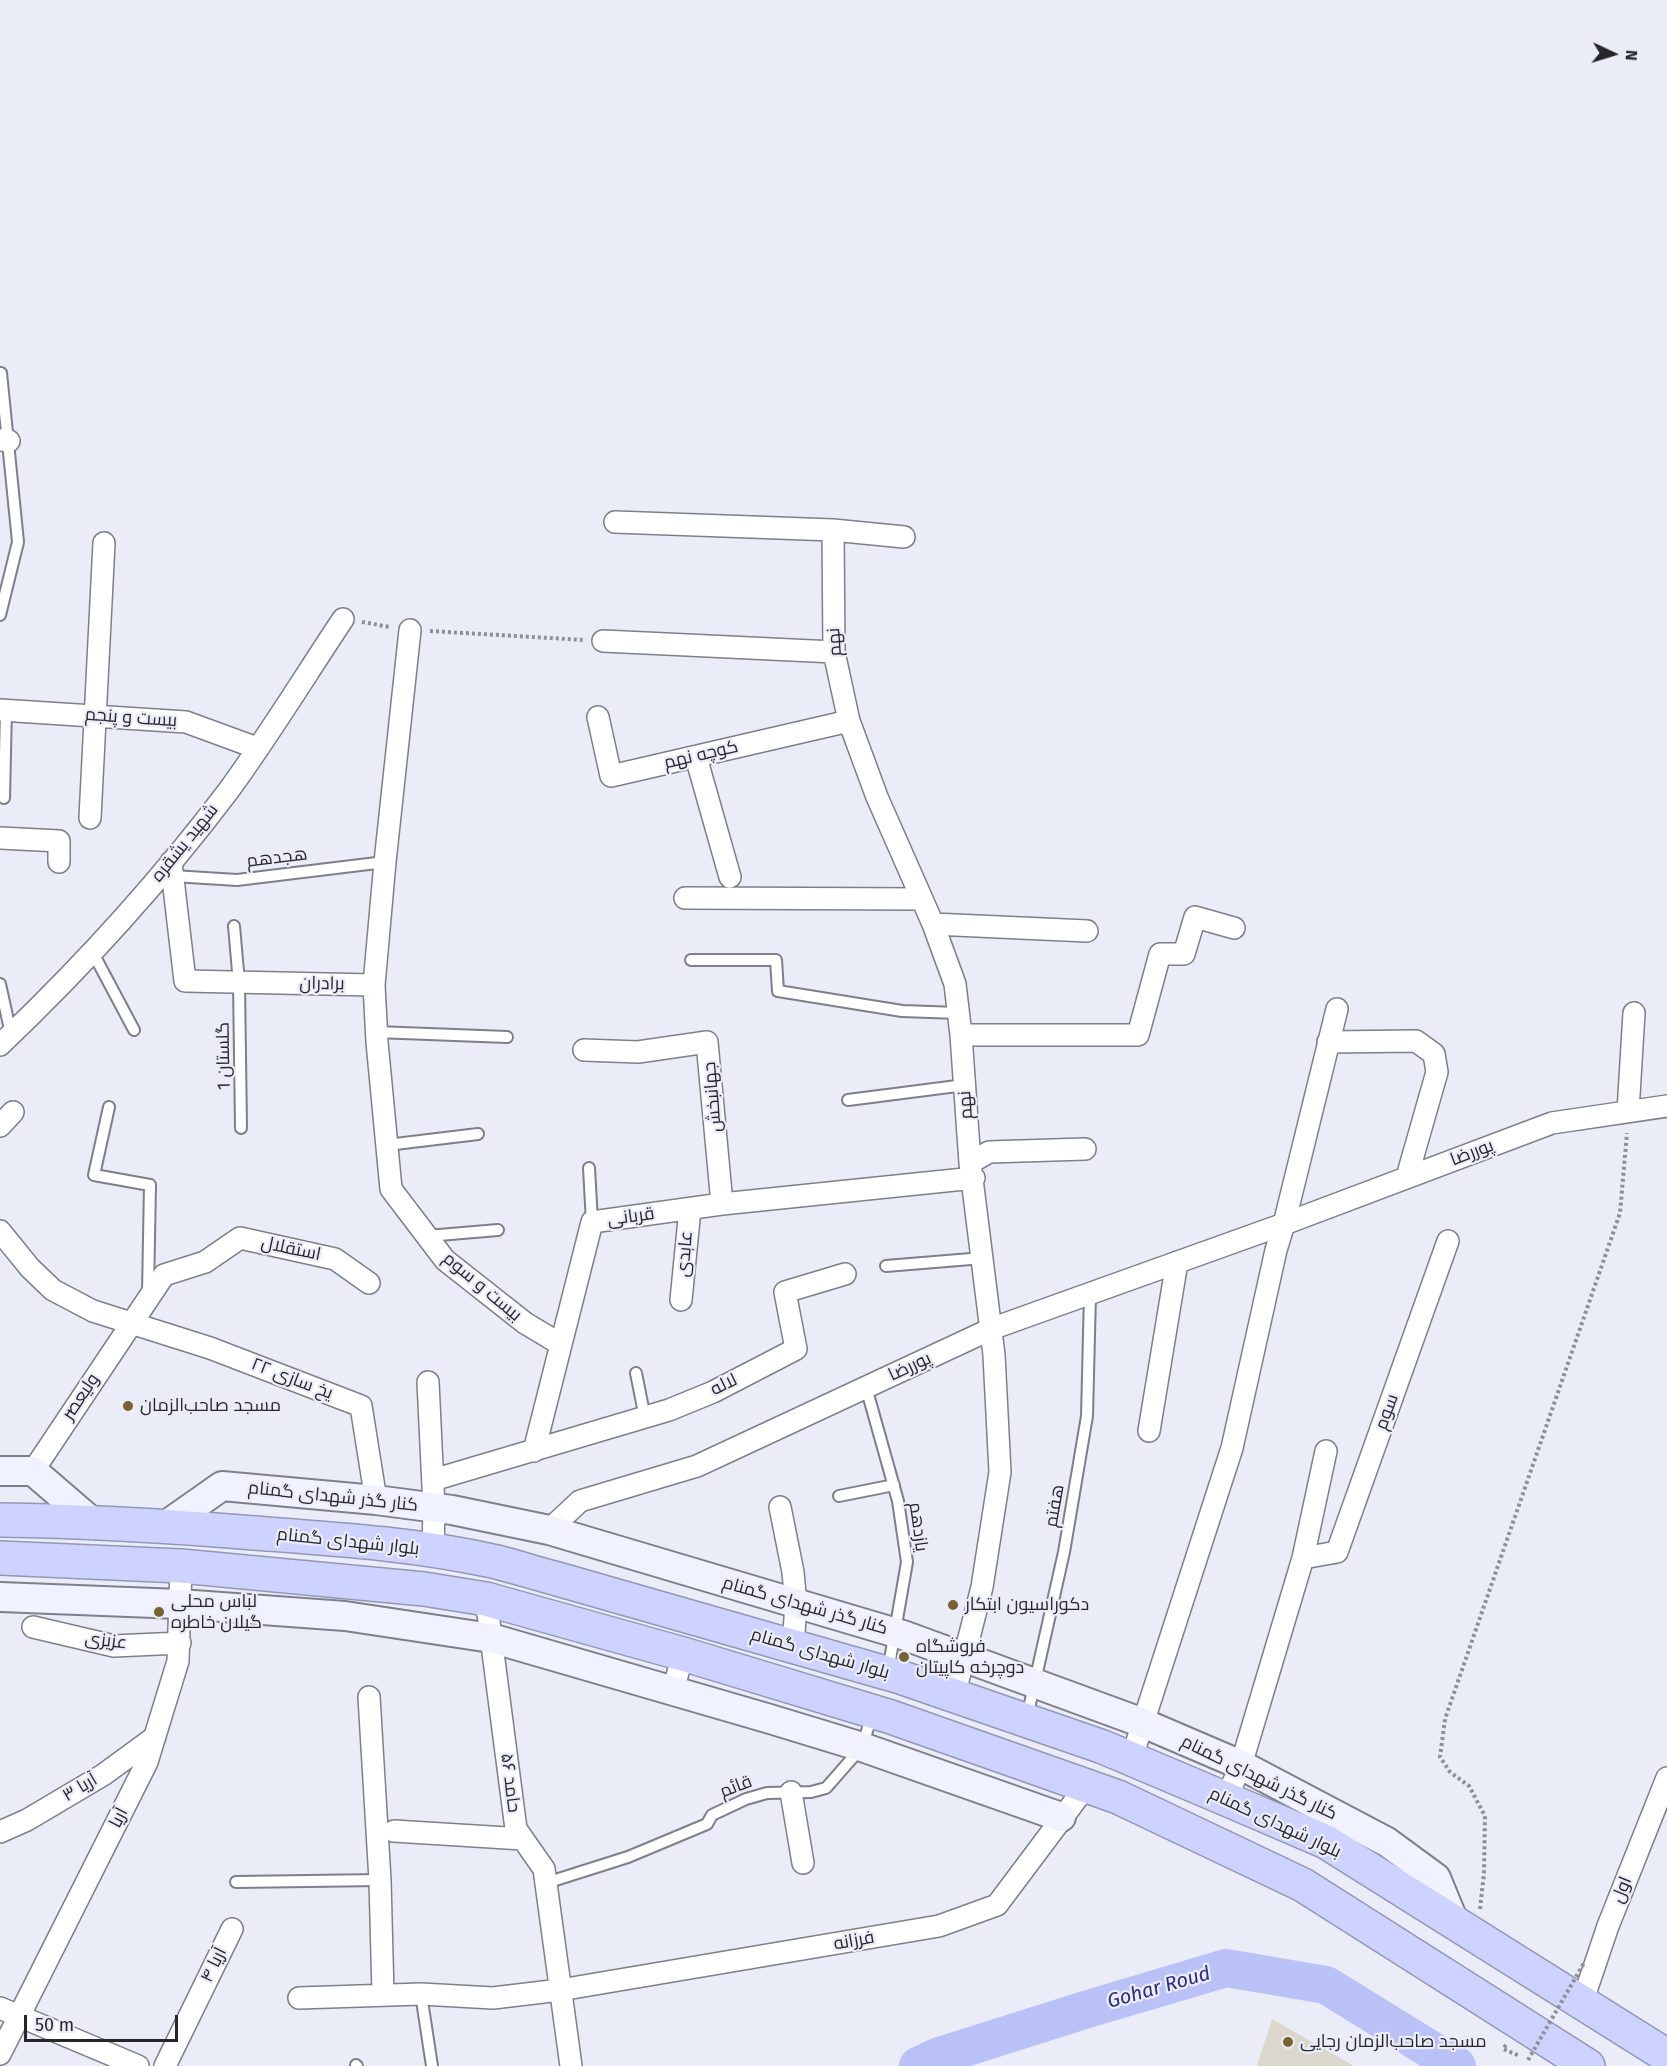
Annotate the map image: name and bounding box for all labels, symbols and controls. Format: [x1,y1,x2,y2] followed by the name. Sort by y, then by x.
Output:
[1583,24,1643,84] north arrow
[1622,49,1641,61] text: N
[823,627,847,657] street label: نهم
[84,704,178,732] street label: بیست و پنجم
[662,736,740,774] street label: کوچه نهم
[147,800,223,886] street label: شهید یشقره
[245,844,309,872] street label: هجدهم
[299,973,345,995] street label: برادران
[213,1022,235,1090] street label: گلستان 1
[699,1061,727,1133] street label: جهانبخش
[954,1090,978,1120] street label: نهم
[1447,1135,1497,1171] street label: پوررضا
[606,1203,656,1231] street label: قربانی
[672,1230,698,1278] street label: عابدی
[259,1232,323,1266] street label: استقلال
[438,1248,526,1326] street label: بیست و سوم
[885,1348,935,1386] street label: پوررضا
[248,1354,336,1404] street label: یخ سازی ۲۲
[707,1369,741,1401] street label: لاله
[58,1370,104,1424] street label: ولیعصر
[1371,1391,1403,1433] street label: سوم
[140,1395,281,1417] place label: مسجد صاحب‌الزمان
[121,1399,135,1413] marker: مسجد صاحب‌الزمان
[247,1477,419,1517] street label: کنار گذر شهدای گمنام
[1041,1483,1069,1529] street label: هفتم
[904,1501,932,1553] street label: یازدهم
[276,1524,420,1560] street label: بلوار شهدای گمنام
[720,1572,890,1640] street label: کنار گذر شهدای گمنام
[171,1591,262,1634] place label: لباس محلی گیلان خاطره
[965,1594,1089,1616] place label: دکوراسیون ابتکار
[946,1598,960,1612] marker: دکوراسیون ابتکار
[152,1605,166,1619] marker: لباس محلی گیلان خاطره
[748,1624,892,1684] street label: بلوار شهدای گمنام
[84,1628,128,1654] street label: عزیزی
[916,1636,1024,1678] place label: فروشگاه دوچرخه کاپیتان
[897,1650,911,1664] marker: فروشگاه دوچرخه کاپیتان
[1177,1731,1341,1825] street label: کنار گذر شهدای گمنام
[496,1752,524,1814] street label: حامد ۵۶
[59,1769,101,1807] street label: آریا ۳
[717,1771,755,1803] street label: قائم
[1205,1783,1345,1863] street label: بلوار شهدای گمنام
[105,1804,133,1832] street label: آریا
[1607,1874,1637,1906] street label: اول
[832,1927,876,1955] street label: فرزانه
[196,1944,232,1986] street label: آریا ۴
[1105,1962,1213,2014] water label: Gohar Roud
[27,2003,182,2041] scale bar
[35,2014,74,2036] text: 50 m
[1300,2031,1487,2053] place label: مسجد صاحب‌الزمان رجایی
[1281,2035,1295,2049] marker: مسجد صاحب‌الزمان رجایی

